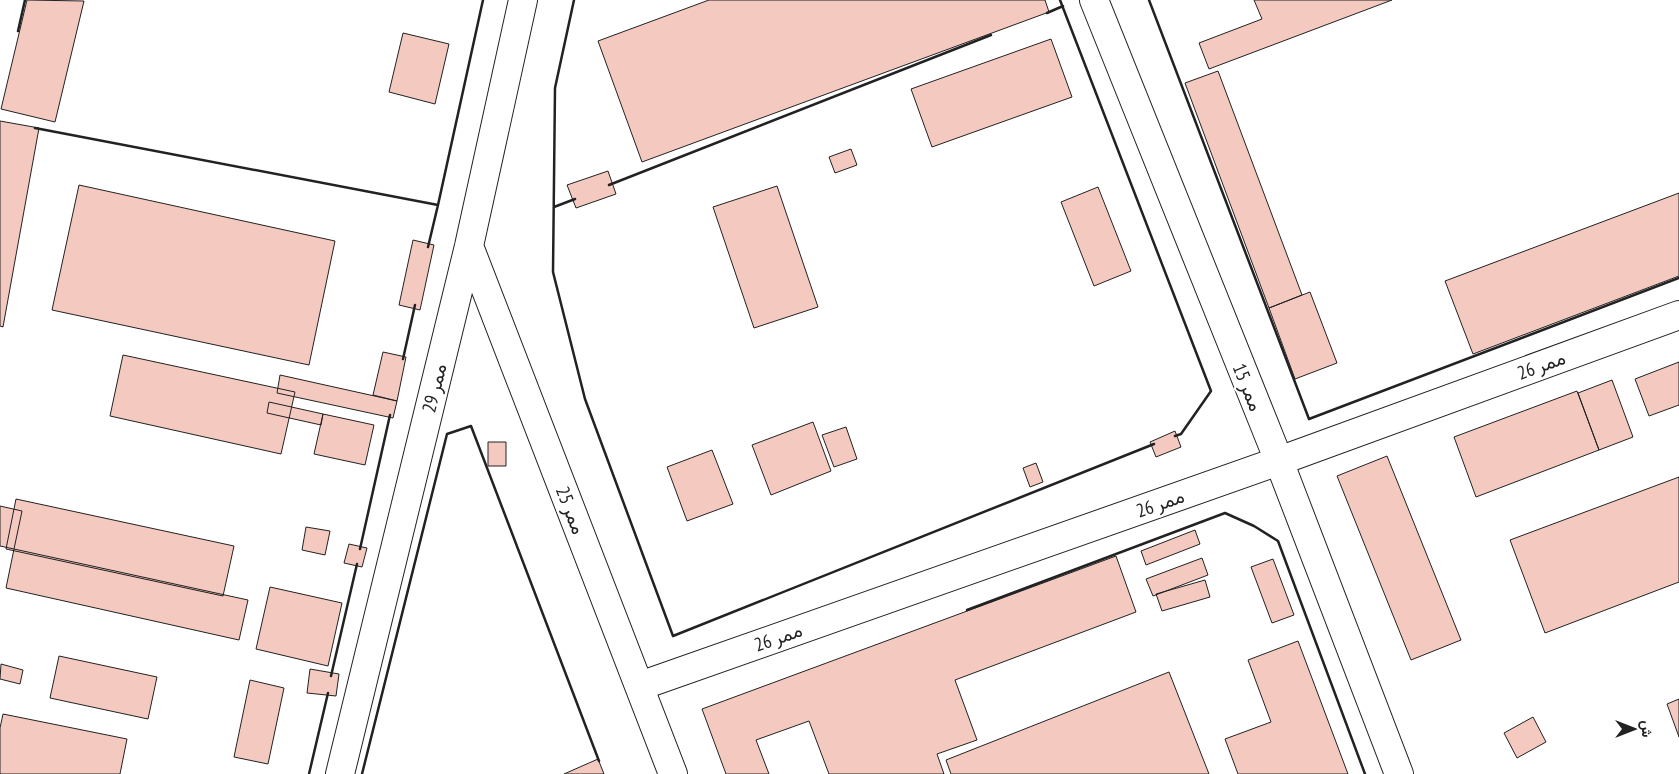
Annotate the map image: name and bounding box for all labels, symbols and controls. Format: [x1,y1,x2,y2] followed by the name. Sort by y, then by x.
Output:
[1514,345,1568,385] street label: ممر 26
[1228,360,1268,414] street label: ممر 15
[416,361,452,415] street label: ممر 29
[551,483,591,537] street label: ممر 25
[1133,484,1187,522] street label: ممر 26
[751,618,805,656] street label: ممر 26
[1609,704,1659,754] north arrow
[1638,721,1656,738] text: ش

